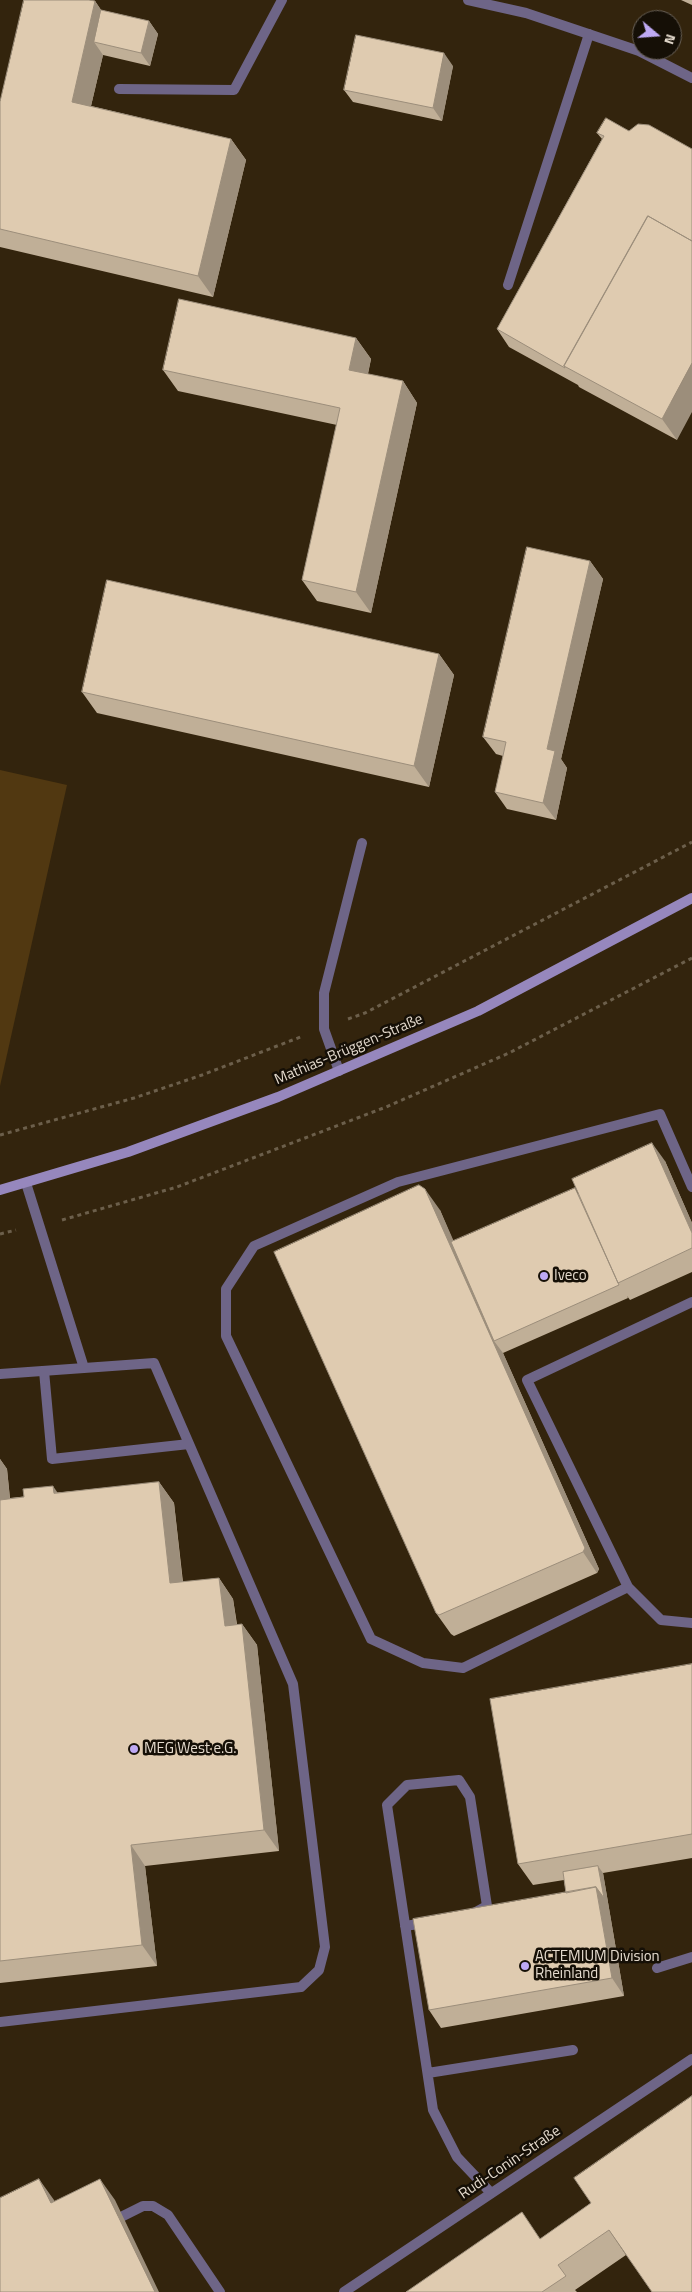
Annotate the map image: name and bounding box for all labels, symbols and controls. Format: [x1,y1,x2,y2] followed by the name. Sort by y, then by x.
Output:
[632,10,682,60] north arrow
[659,32,682,47] text: N
[272,1011,426,1089] street label: Mathias-Brüggen-Straße
[554,1267,587,1285] place label: Iveco
[538,1270,550,1282] marker: Iveco
[144,1740,237,1758] place label: MEG West e.G.
[128,1743,140,1755] marker: MEG West e.G.
[535,1948,660,1983] place label: ACTEMIUM Division Rheinland
[519,1960,531,1972] marker: ACTEMIUM Division Rheinland
[456,2122,564,2204] street label: Rudi-Conin-Straße

